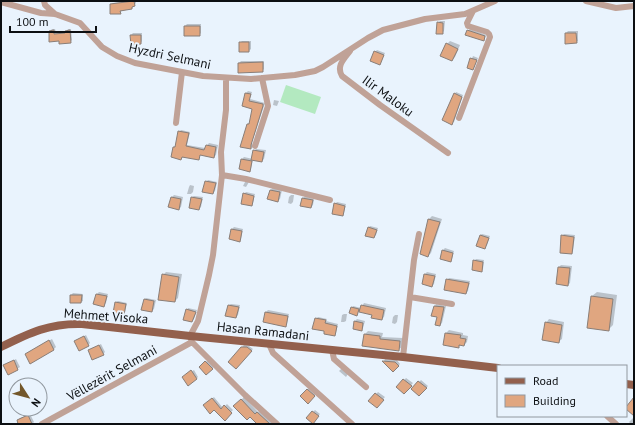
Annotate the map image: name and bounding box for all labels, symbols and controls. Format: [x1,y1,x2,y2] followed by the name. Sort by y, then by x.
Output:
[10,8,96,34] scale bar
[16,14,49,29] text: 100 m
[127,39,213,73] street label: Hyzdri Selmani
[359,72,417,120] street label: Ilir Maloku
[63,305,149,327] street label: Mehmet Visoka
[216,318,310,344] street label: Hasan Ramadani
[63,341,160,405] street label: Vëllezërit Selmani
[497,365,627,417] legend
[533,373,558,388] text: Road
[8,377,48,417] north arrow
[533,393,576,408] text: Building
[28,396,44,410] text: N

